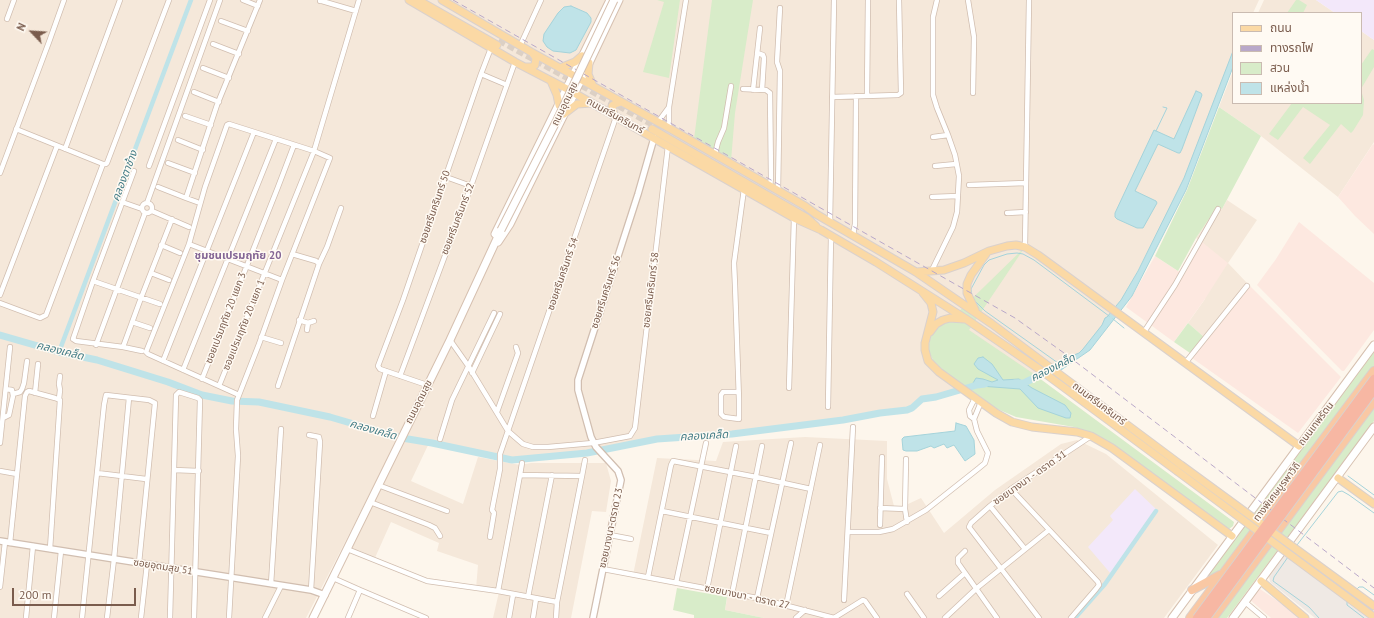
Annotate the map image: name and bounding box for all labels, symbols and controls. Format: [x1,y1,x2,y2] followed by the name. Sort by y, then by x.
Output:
[12,12,52,52] north arrow
[1232,12,1362,104] legend
[1270,20,1292,35] text: ถนน
[13,21,29,33] text: N
[1270,40,1313,55] text: ทางรถไฟ
[1270,60,1290,75] text: สวน
[549,80,581,128] street label: ถนนอุดมสุข
[1270,80,1309,95] text: แหล่งน้ำ
[584,95,646,137] street label: ถนนศรีนครินทร์
[109,149,141,203] water label: คลองตาช้าง
[417,169,453,245] street label: ซอยศรีนครินทร์ 50
[439,181,477,257] street label: ซอยศรีนครินทร์ 52
[545,236,581,312] street label: ซอยศรีนครินทร์ 54
[195,249,281,263] district label: ชุมชนเปรมฤทัย 20
[640,251,662,329] street label: ซอยศรีนครินทร์ 58
[589,254,623,330] street label: ซอยศรีนครินทร์ 56
[203,271,249,365] street label: ซอยเปรมฤทัย 20 แยก 3
[220,278,268,372] street label: ซอยเปรมฤทัย 20 แยก 1
[35,339,85,363] water label: คลองเคล็ด
[1029,351,1077,385] water label: คลองเคล็ด
[403,378,435,426] street label: ถนนอุดมสุข
[1070,380,1128,428] street label: ถนนศรีนครินทร์
[1296,400,1336,448] street label: ถนนเทพรัตน
[348,417,398,443] water label: คลองเคล็ด
[680,428,728,444] water label: คลองเคล็ด
[991,448,1069,508] street label: ซอยบางนา - ตราด 31
[1251,460,1303,524] street label: ทางพิเศษบูรพาวิถี
[597,487,625,569] street label: ซอยบางนา-ตราด 23
[132,556,194,578] street label: ซอยอุดมสุข 51
[14,580,138,606] scale bar
[703,582,791,612] street label: ซอยบางนา - ตราด 27
[19,587,52,602] text: 200 m

